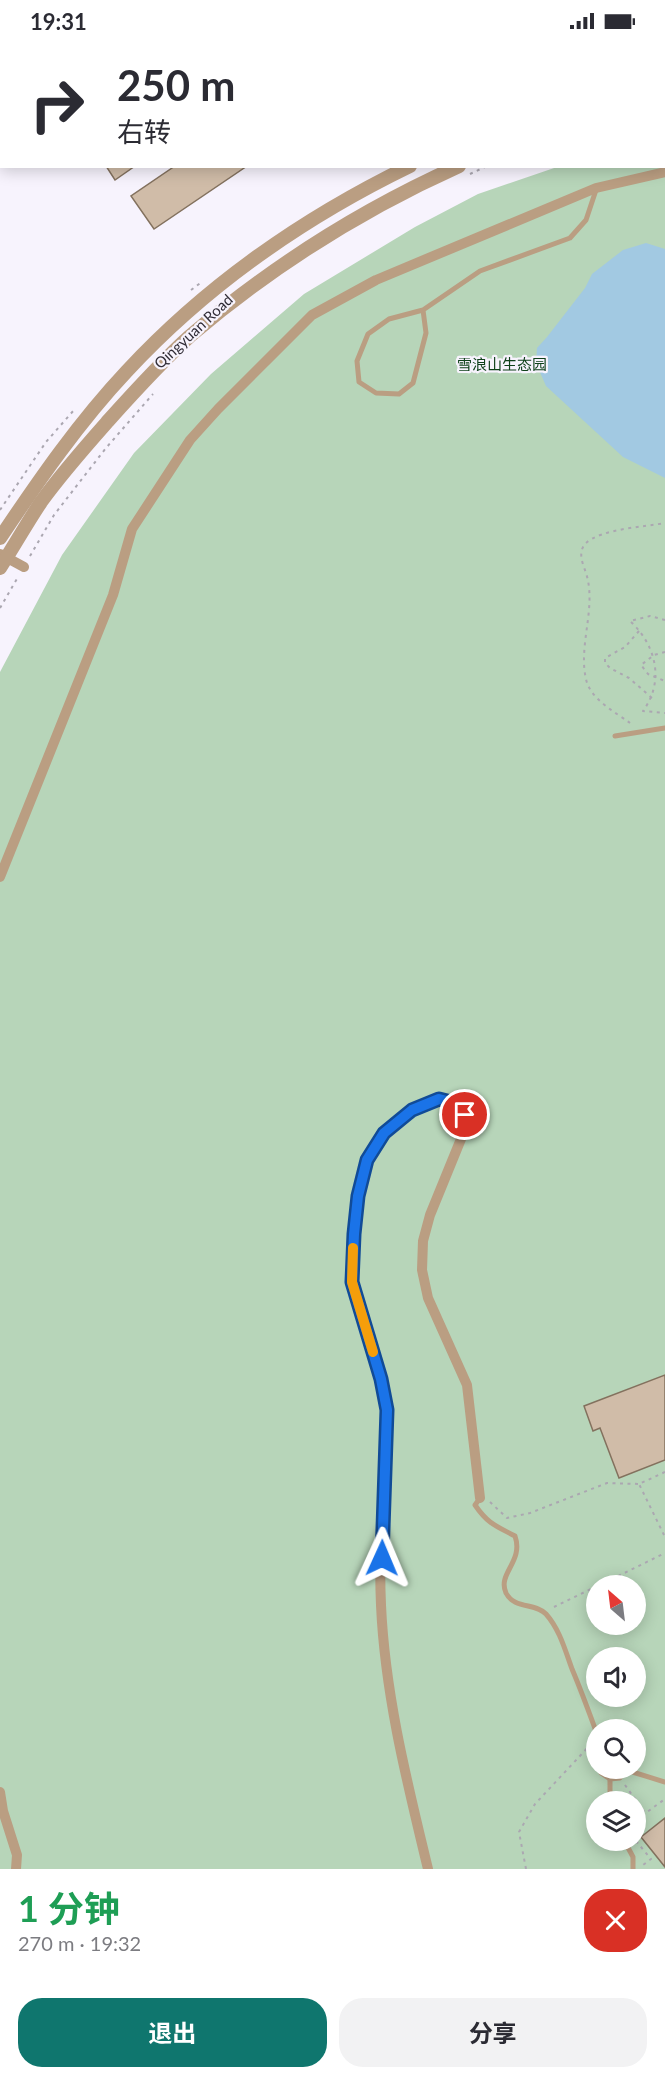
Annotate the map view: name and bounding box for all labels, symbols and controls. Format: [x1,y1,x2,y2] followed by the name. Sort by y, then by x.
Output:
[30,8,87,35] text: 19:31
[117,60,235,110] text: 250 m
[18,66,96,144] icon: right
[117,115,171,148] text: 右转
[150,290,236,372] street label: Qingyuan Road
[457,355,547,373] park label: 雪浪山生态园
[439,1089,490,1140] pin
[448,1098,481,1131] icon: arrive
[350,1526,414,1590] position arrow
[586,1575,646,1635] north arrow
[586,1575,646,1851] map controls
[586,1647,646,1707] button: sound
[586,1719,646,1779] button: search
[586,1791,646,1851] button: layers
[18,1886,120,1930] text: 1 分钟
[584,1889,647,1952] button: close
[18,1931,141,1955] text: 270 m · 19:32
[18,1998,327,2067] button: 退出
[339,1998,647,2067] button: 分享

